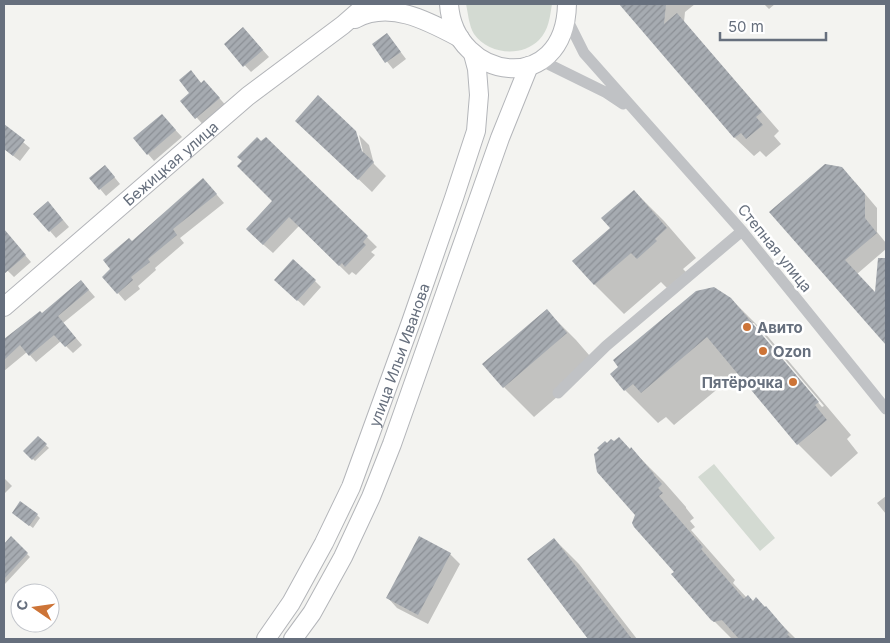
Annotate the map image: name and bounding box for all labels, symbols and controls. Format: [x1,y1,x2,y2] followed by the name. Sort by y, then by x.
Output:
[720,10,826,42] scale bar
[728,17,764,36] text: 50 m
[119,117,222,210] street label: Бежицкая улица
[734,200,816,296] street label: Степная улица
[364,280,433,429] street label: улица Ильи Иванова
[757,318,803,337] place label: Авито
[741,321,753,333] marker: Авито
[773,342,811,361] place label: Ozon
[757,345,769,357] marker: Ozon
[702,373,783,392] place label: Пятёрочка
[787,376,799,388] marker: Пятёрочка
[10,583,60,633] north arrow
[12,598,31,612] text: С

